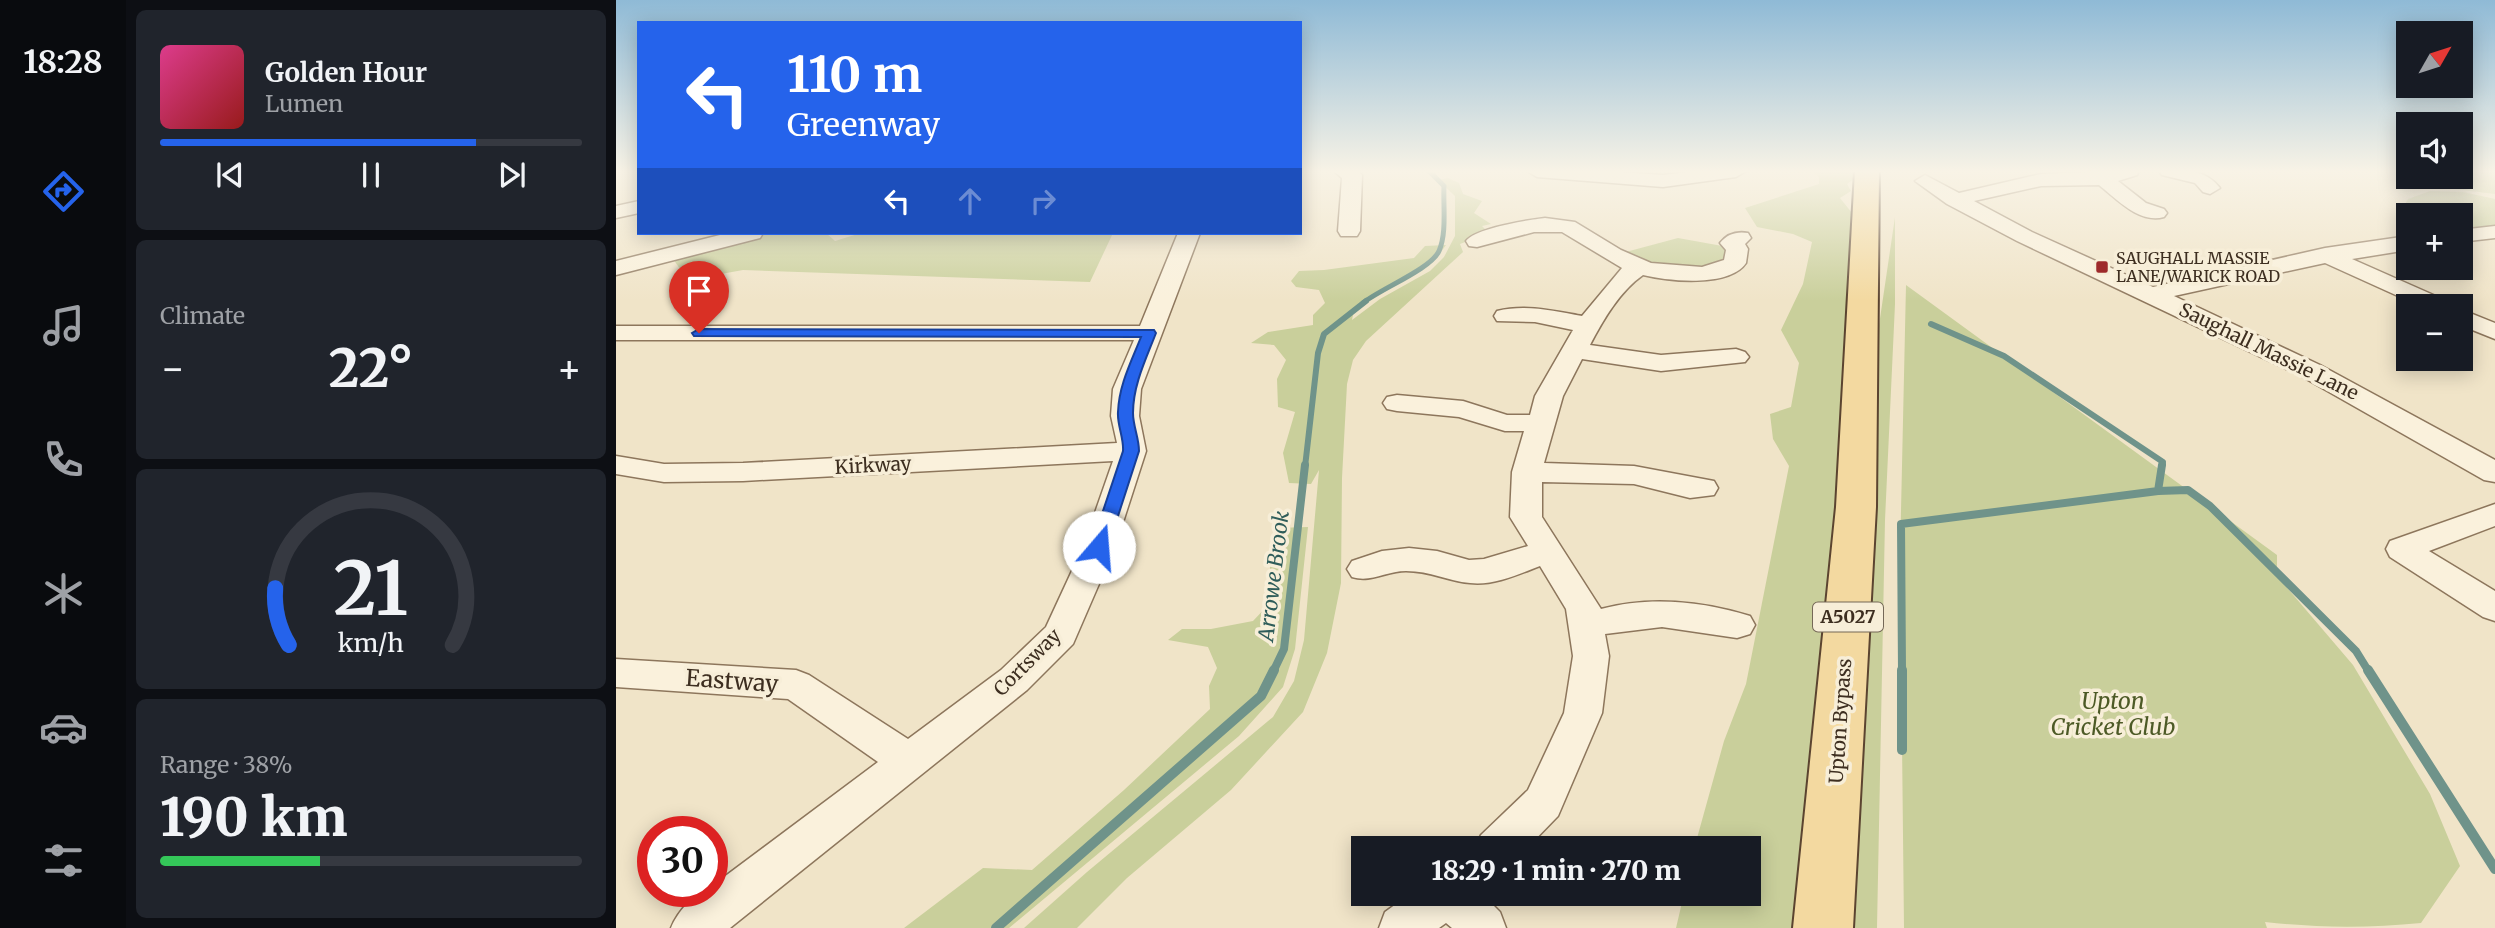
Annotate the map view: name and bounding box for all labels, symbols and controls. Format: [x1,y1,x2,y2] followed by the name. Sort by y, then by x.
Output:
[2396,21,2473,98] north arrow
[2396,21,2473,371] map controls
[23,42,103,82] text: 18:28
[787,44,922,105] text: 110 m
[672,49,763,140] icon: left
[265,56,427,89] text: Golden Hour
[265,89,343,118] text: Lumen
[787,105,940,145] text: Greenway
[2396,112,2473,189] button: sound
[211,156,249,194] icon: previous
[352,156,390,194] icon: pause
[493,156,531,194] icon: next
[39,167,88,216] icon: directions
[878,182,916,220] icon: left
[951,182,989,220] icon: ahead
[1024,182,1062,220] icon: right
[2396,203,2473,280] button: +
[2116,248,2280,286] place label: SAUGHALL MASSIE LANE/WARICK ROAD
[2094,259,2110,275] marker: SAUGHALL MASSIE LANE/WARICK ROAD
[669,261,729,333] pin
[680,272,718,310] icon: arrive
[2396,294,2473,371] button: −
[2175,297,2363,405] street label: Saughall Massie Lane
[39,301,88,350] icon: music
[160,301,245,330] text: Climate
[329,336,413,401] text: 22°
[160,345,185,392] text: −
[557,345,582,392] text: +
[39,435,88,484] icon: phone
[834,451,912,479] street label: Kirkway
[1252,509,1295,645] water label: Arrowe Brook
[1062,510,1136,584] position arrow
[334,543,408,635] text: 21
[39,569,88,618] icon: climate
[1813,602,1883,632] road number: A5027
[988,623,1066,701] street label: Cortsway
[338,627,404,659] text: km/h
[1824,658,1856,784] street label: Upton Bypass
[685,663,780,698] street label: Eastway
[2050,686,2176,741] park label: Upton Cricket Club
[39,703,88,752] icon: car
[160,750,293,779] text: Range · 38%
[160,785,348,850] text: 190 km
[637,816,728,907] speed limit sign: 30
[39,836,88,885] icon: filters
[1431,854,1681,887] text: 18:29 · 1 min · 270 m

